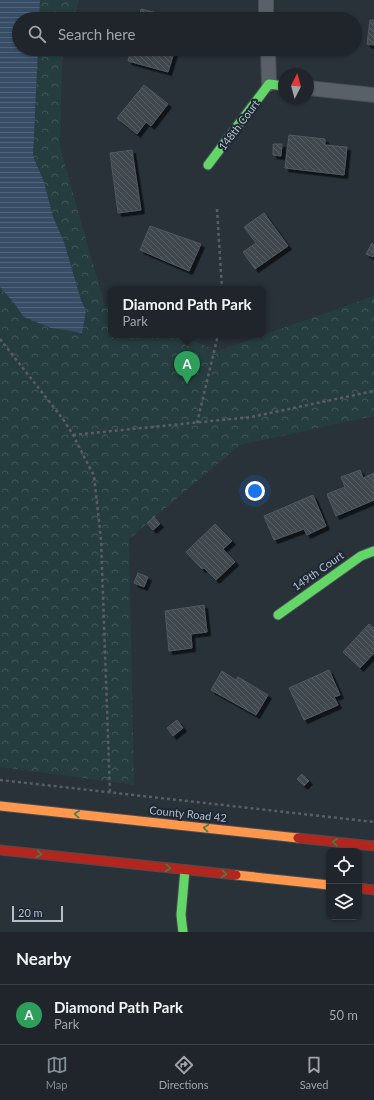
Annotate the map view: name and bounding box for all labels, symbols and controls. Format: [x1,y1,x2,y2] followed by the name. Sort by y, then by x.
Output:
[12,12,362,56] search box
[26,23,48,45] icon: search
[58,25,135,43] text: Search here
[278,68,314,104] north arrow
[215,97,262,152] street label: 148th Court
[108,286,266,338] popup
[122,295,252,313] text: Diamond Path Park
[122,313,148,329] text: Park
[174,351,200,384] pin: A
[245,481,265,501] your location
[290,548,346,593] street label: 149th Court
[149,803,227,824] street label: County Road 42
[74,810,80,819] one-way arrow
[203,824,209,833] one-way arrow
[332,838,338,847] one-way arrow
[326,848,362,920] map controls
[326,848,362,884] button: locate
[36,849,42,858] one-way arrow
[165,864,171,873] one-way arrow
[221,870,227,879] one-way arrow
[326,884,362,920] button: layers
[12,904,63,923] scale bar
[18,906,43,919] text: 20 m
[16,948,71,969] text: Nearby
[54,998,183,1016] text: Diamond Path Park
[24,1007,34,1023] text: A
[329,1007,358,1023] text: 50 m
[54,1016,79,1032] text: Park
[46,1054,68,1091] tab: Map
[159,1054,208,1091] tab: Directions
[300,1054,328,1091] tab: Saved

